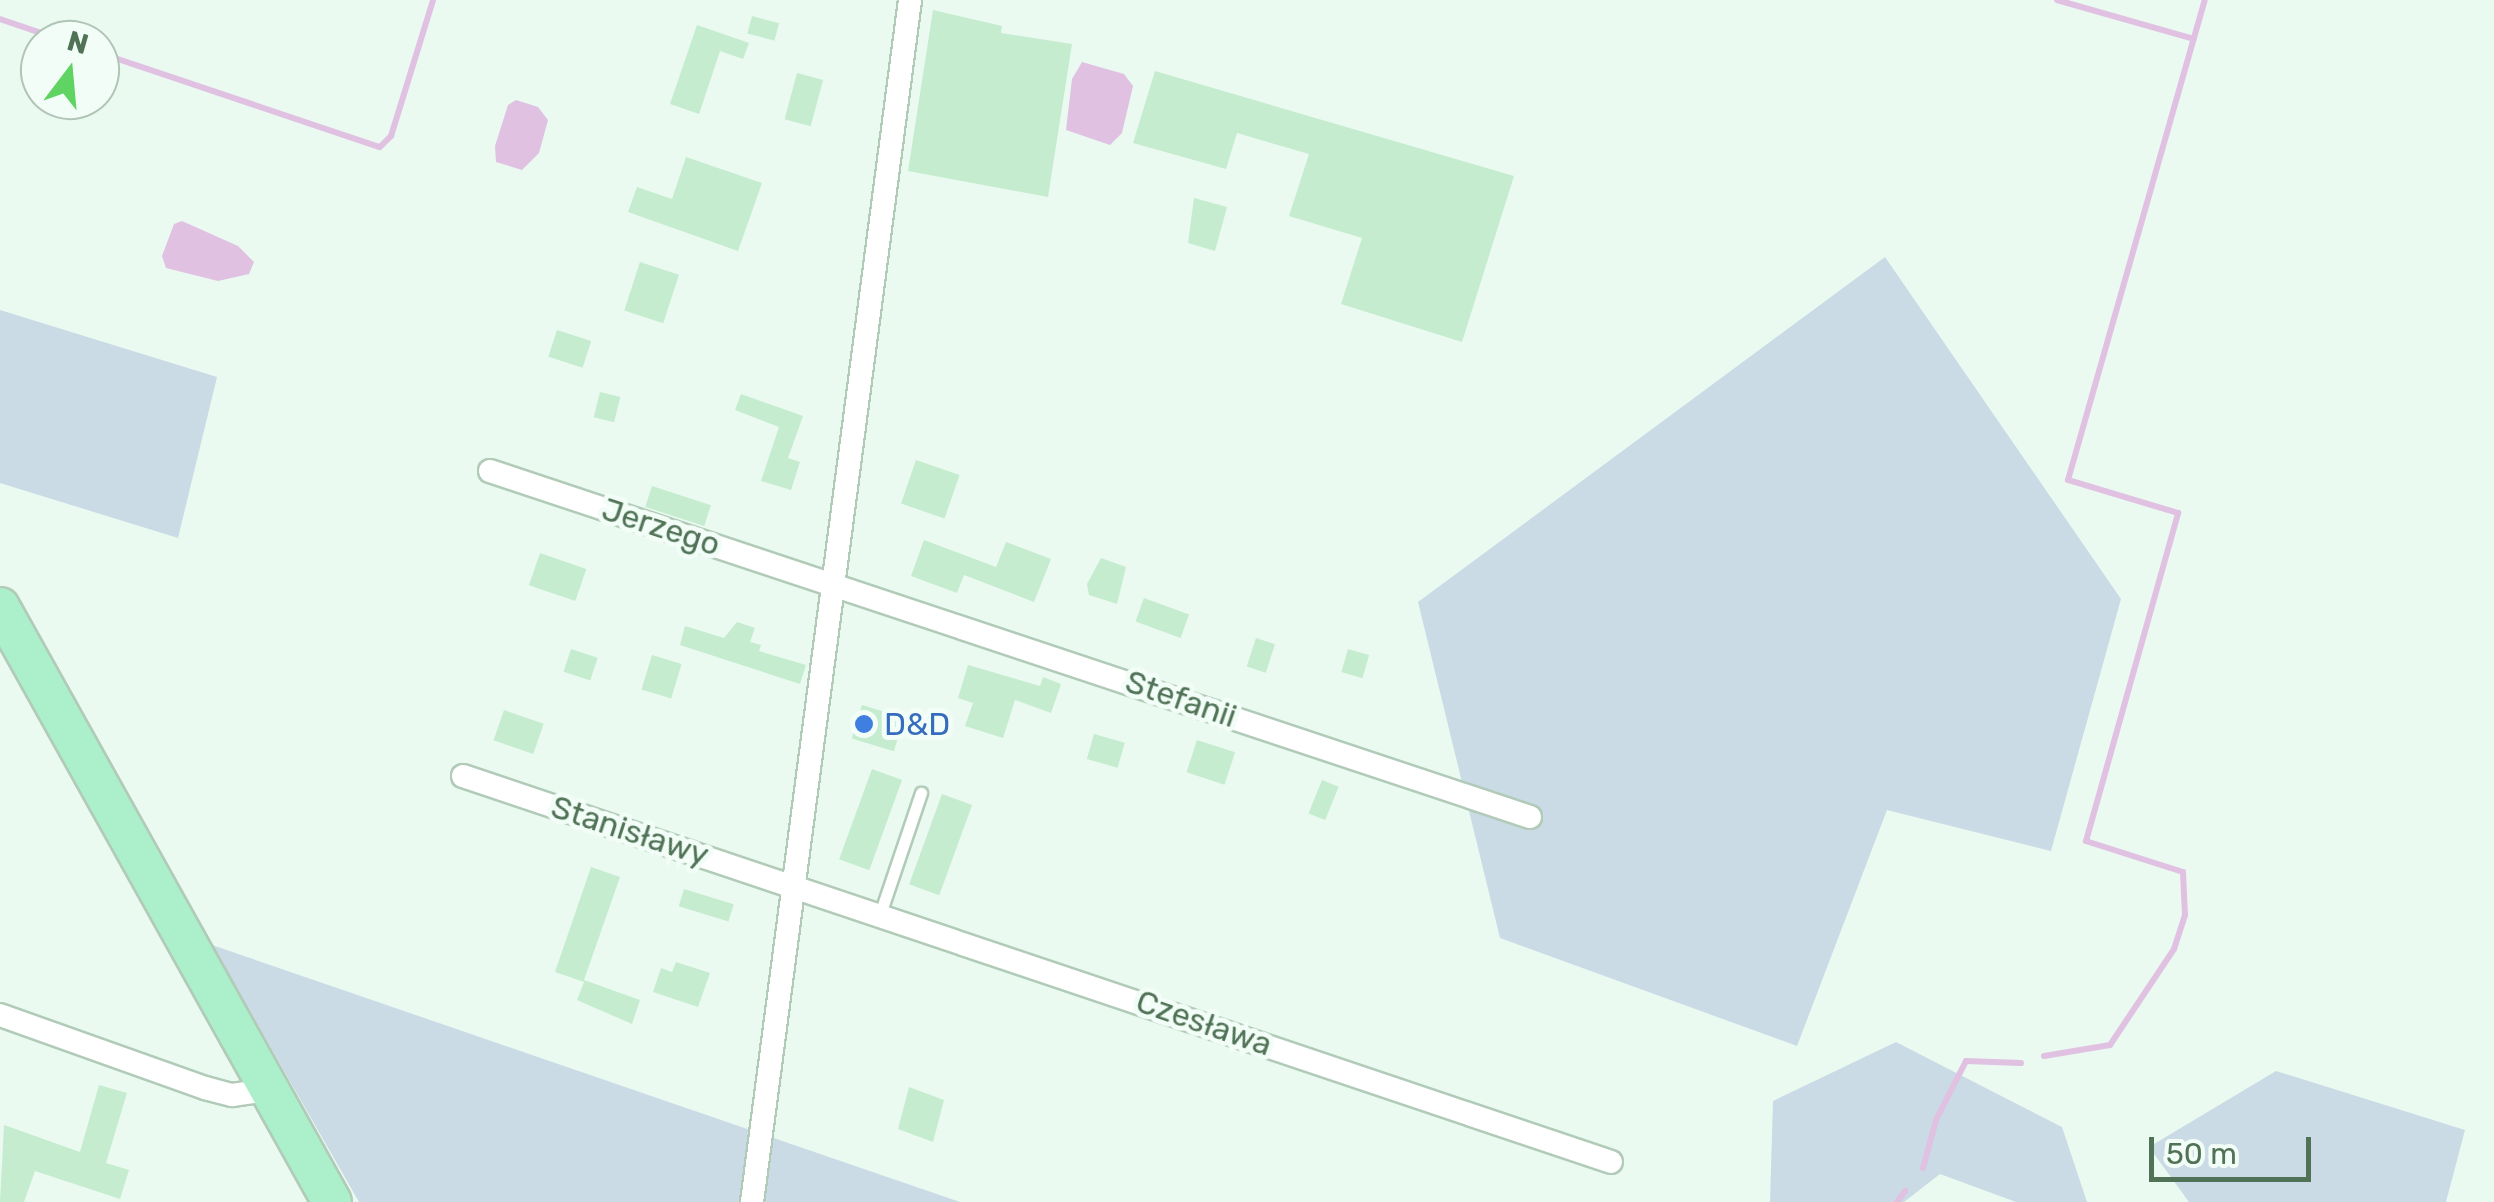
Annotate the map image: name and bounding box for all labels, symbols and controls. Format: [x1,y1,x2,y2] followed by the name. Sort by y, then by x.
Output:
[20,20,120,120] north arrow
[64,24,92,61] text: N
[597,490,725,564] street label: Jerzego
[1120,662,1242,736] street label: Stefanii
[884,705,950,743] place label: D&D
[853,713,875,735] marker: D&D
[546,788,714,874] street label: Stanisławy
[1131,982,1277,1064] street label: Czesława
[2154,1117,2316,1179] scale bar
[2166,1136,2237,1172] text: 50 m

